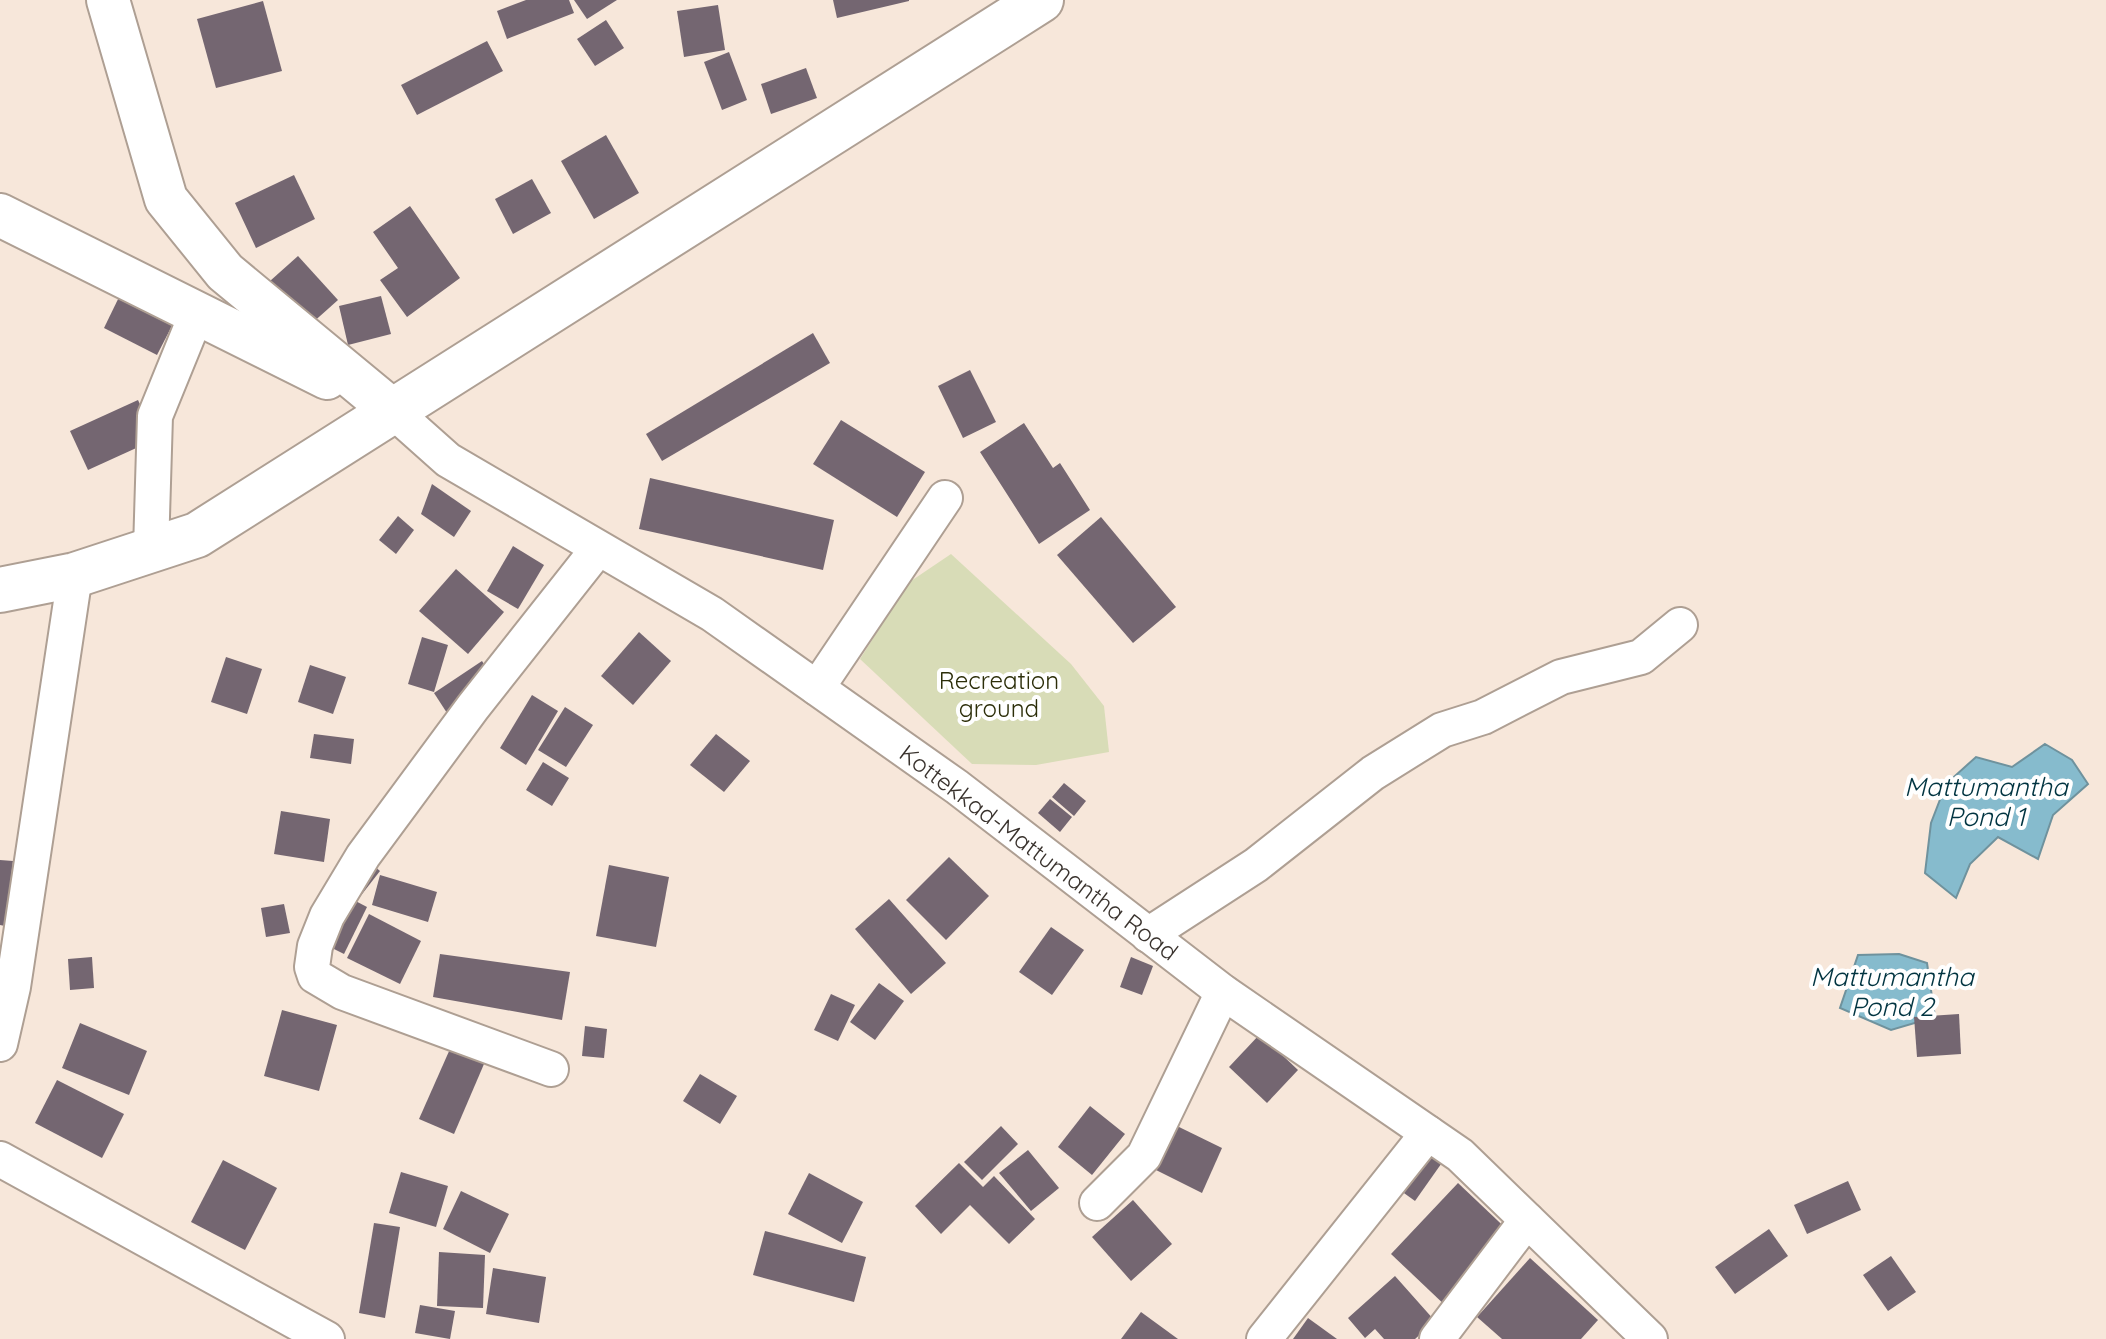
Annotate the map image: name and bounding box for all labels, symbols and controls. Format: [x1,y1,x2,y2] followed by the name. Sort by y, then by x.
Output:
[939,665,1059,723] park label: Recreation ground
[894,737,1184,967] street label: Kottekkad-Mattumantha Road
[1904,770,2069,833] water label: Mattumantha Pond 1
[1810,960,1975,1023] water label: Mattumantha Pond 2

